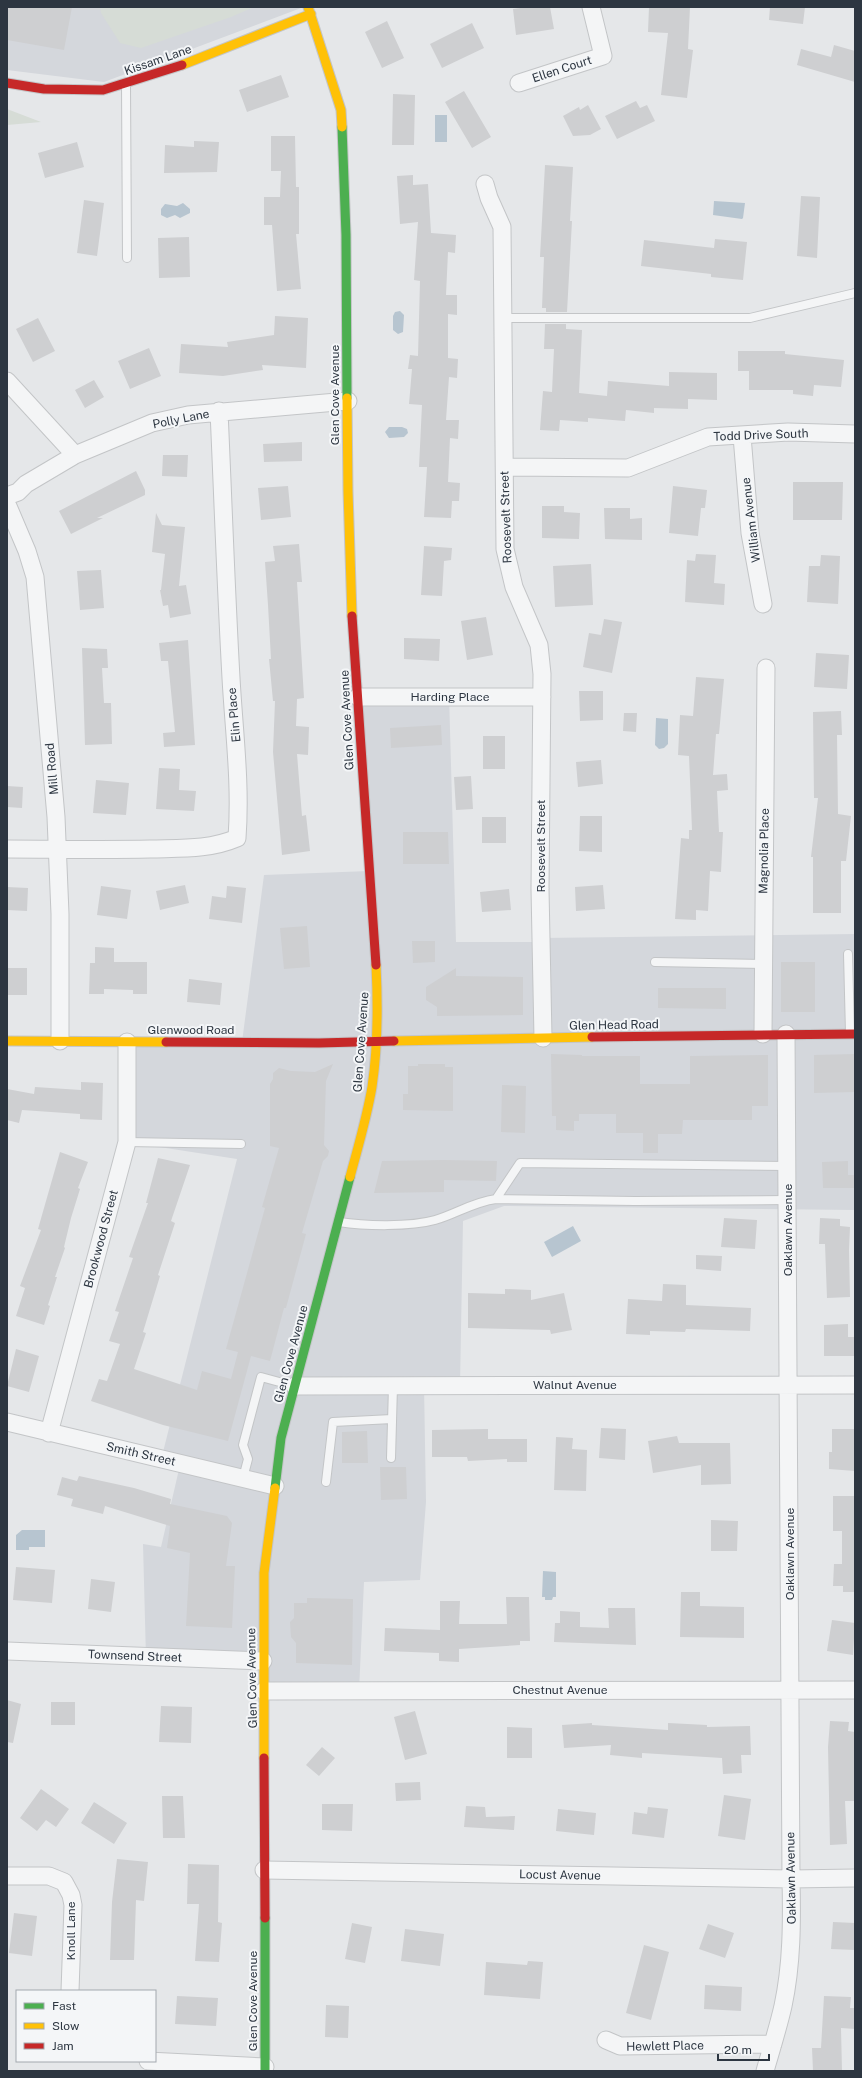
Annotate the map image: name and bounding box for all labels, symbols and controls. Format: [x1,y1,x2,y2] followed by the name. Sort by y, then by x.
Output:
[122,42,194,78] street label: Kissam Lane
[530,53,594,85] street label: Ellen Court
[328,345,342,445] street label: Glen Cove Avenue
[151,407,211,431] street label: Polly Lane
[713,426,809,444] street label: Todd Drive South
[497,470,515,564] street label: Roosevelt Street
[739,476,763,563] street label: William Avenue
[337,669,357,771] street label: Glen Cove Avenue
[225,687,243,743] street label: Elin Place
[410,690,490,704] street label: Harding Place
[43,742,61,796] street label: Mill Road
[534,799,548,892] street label: Roosevelt Street
[756,808,772,894] street label: Magnolia Place
[351,991,372,1093] street label: Glen Cove Avenue
[569,1017,659,1033] street label: Glen Head Road
[148,1023,234,1037] street label: Glenwood Road
[781,1184,795,1276] street label: Oaklawn Avenue
[81,1188,121,1290] street label: Brookwood Street
[271,1303,311,1404] street label: Glen Cove Avenue
[533,1378,617,1392] street label: Walnut Avenue
[105,1439,177,1469] street label: Smith Street
[783,1508,797,1600] street label: Oaklawn Avenue
[244,1627,260,1728] street label: Glen Cove Avenue
[88,1647,183,1665] street label: Townsend Street
[512,1683,608,1697] street label: Chestnut Avenue
[783,1831,799,1924] street label: Oaklawn Avenue
[519,1867,601,1883] street label: Locust Avenue
[64,1901,78,1961] street label: Knoll Lane
[246,1951,260,2051] street label: Glen Cove Avenue
[16,1990,156,2062] legend
[52,1999,77,2013] text: Fast
[52,2019,80,2033] text: Slow
[718,2036,769,2062] scale bar
[626,2038,704,2054] street label: Hewlett Place
[52,2039,74,2053] text: Jam
[724,2043,752,2057] text: 20 m

